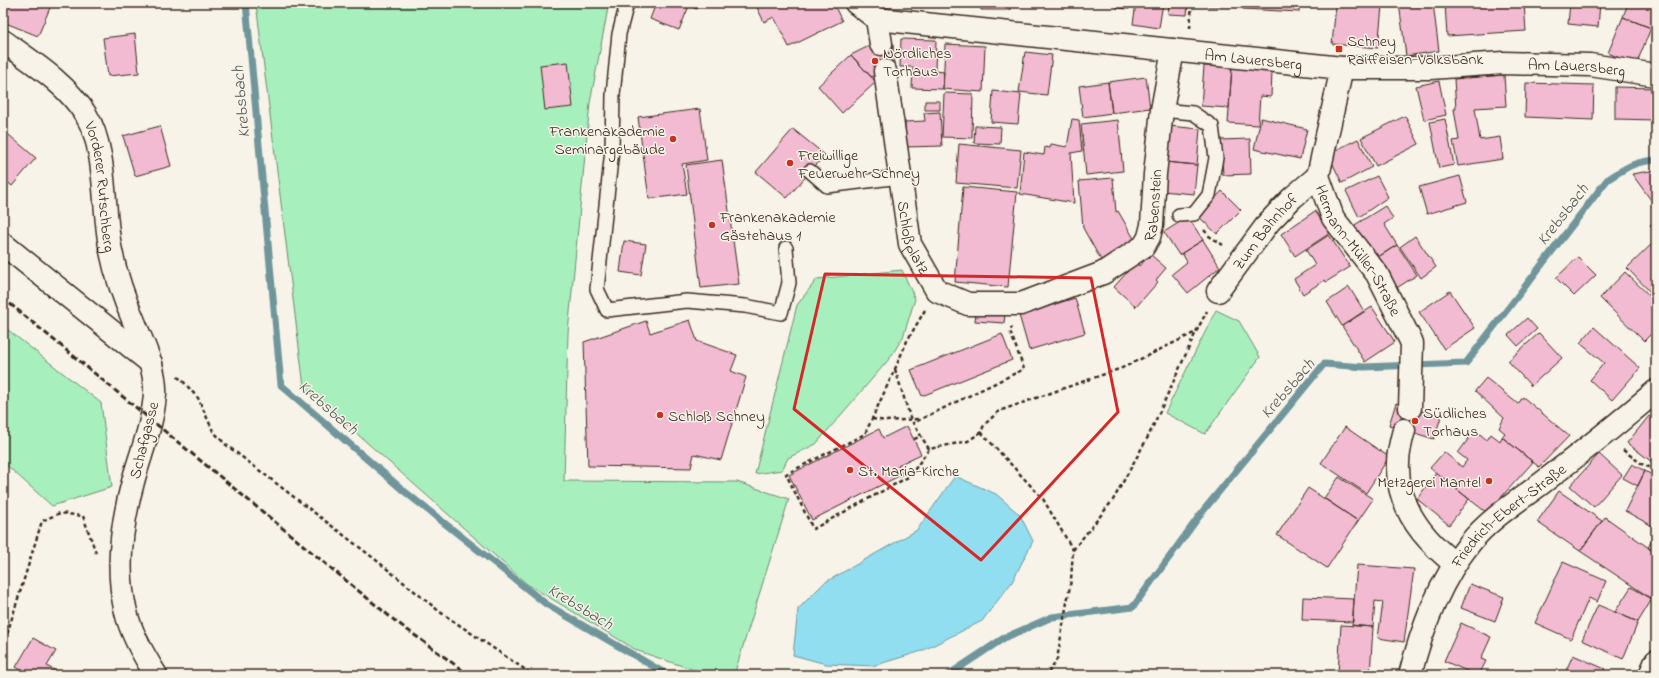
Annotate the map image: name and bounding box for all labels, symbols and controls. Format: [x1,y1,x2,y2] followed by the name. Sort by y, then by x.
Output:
[1347,30,1484,72] place label: Schney Raiffeisen-Volksbank
[883,42,952,84] place label: Nördliches Torhaus
[1203,44,1303,78] street label: Am Lauersberg
[1334,44,1344,54] marker: Schney Raiffeisen-Volksbank
[1527,54,1627,84] street label: Am Lauersberg
[870,56,880,66] marker: Nördliches Torhaus
[226,64,257,139] water label: Krebsbach
[77,117,121,255] street label: Vorderer Rutschberg
[548,120,666,162] place label: Frankenakademie Seminargebäude
[668,134,678,144] marker: Frankenakademie Seminargebäude
[797,144,920,186] place label: Freiwillige Feuerwehr Schney
[785,158,795,168] marker: Freiwillige Feuerwehr Schney
[1138,168,1169,244] street label: Rabenstein
[1531,178,1596,251] water label: Krebsbach
[1308,182,1407,321] street label: Hermann-Müller-Straße
[1228,188,1305,276] street label: Zum Bahnhof
[890,199,935,279] street label: Schloßplatz
[719,206,836,248] place label: Frankenakademie Gästehaus 1
[707,220,717,230] marker: Frankenakademie Gästehaus 1
[1255,353,1322,425] water label: Krebsbach
[292,375,364,442] water label: Krebsbach
[124,399,166,482] street label: Schafgasse
[1423,402,1487,444] place label: Südliches Torhaus
[668,405,765,429] place label: Schloß Schney
[655,410,665,420] marker: Schloß Schney
[1410,416,1420,426] marker: Südliches Torhaus
[1445,458,1573,574] street label: Friedrich-Ebert-Straße
[858,460,960,484] place label: St. Maria-Kirche
[845,465,855,475] marker: St. Maria-Kirche
[1377,471,1481,495] place label: Metzgerei Mantel
[1484,476,1494,486] marker: Metzgerei Mantel
[543,578,619,637] water label: Krebsbach

